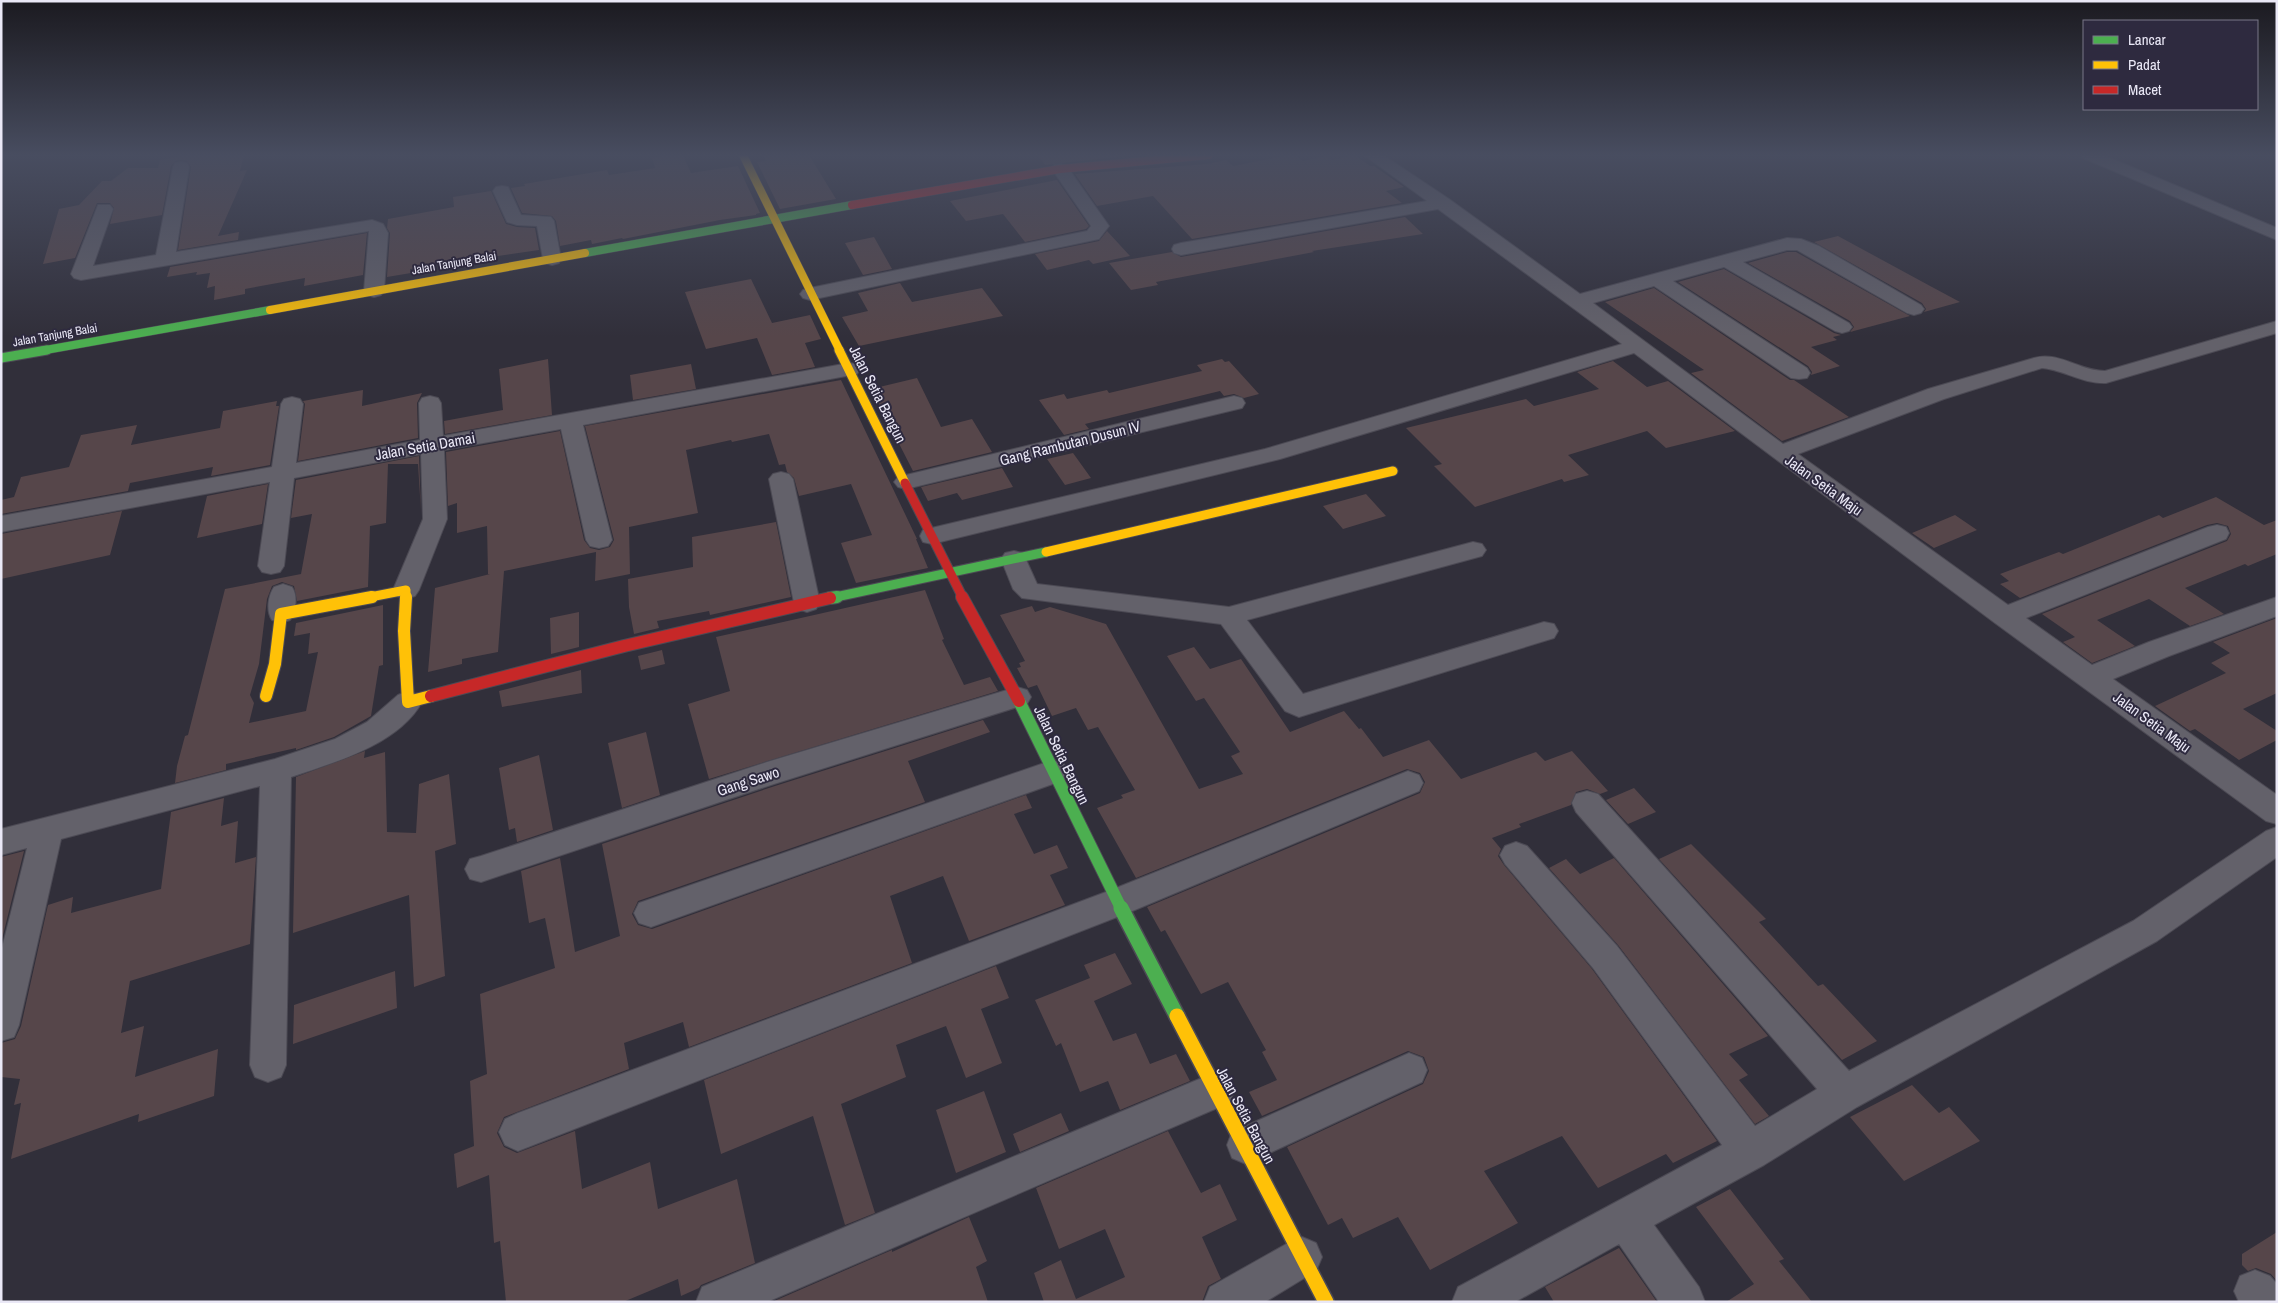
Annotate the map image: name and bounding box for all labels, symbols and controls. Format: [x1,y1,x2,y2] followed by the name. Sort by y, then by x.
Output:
[2083,20,2258,110] legend
[2128,29,2166,50] text: Lancar
[2128,54,2161,75] text: Padat
[2128,79,2162,100] text: Macet
[410,248,498,278] street label: Jalan Tanjung Balai
[11,320,99,350] street label: Jalan Tanjung Balai
[844,341,912,447] street label: Jalan Setia Bangun
[997,415,1143,471] street label: Gang Rambutan Dusun IV
[373,427,477,465] street label: Jalan Setia Damai
[1781,450,1867,520] street label: Jalan Setia Maju
[2109,687,2195,757] street label: Jalan Setia Maju
[1029,702,1095,808] street label: Jalan Setia Bangun
[714,761,782,801] street label: Gang Sawo
[1212,1063,1280,1167] street label: Jalan Setia Bangun

